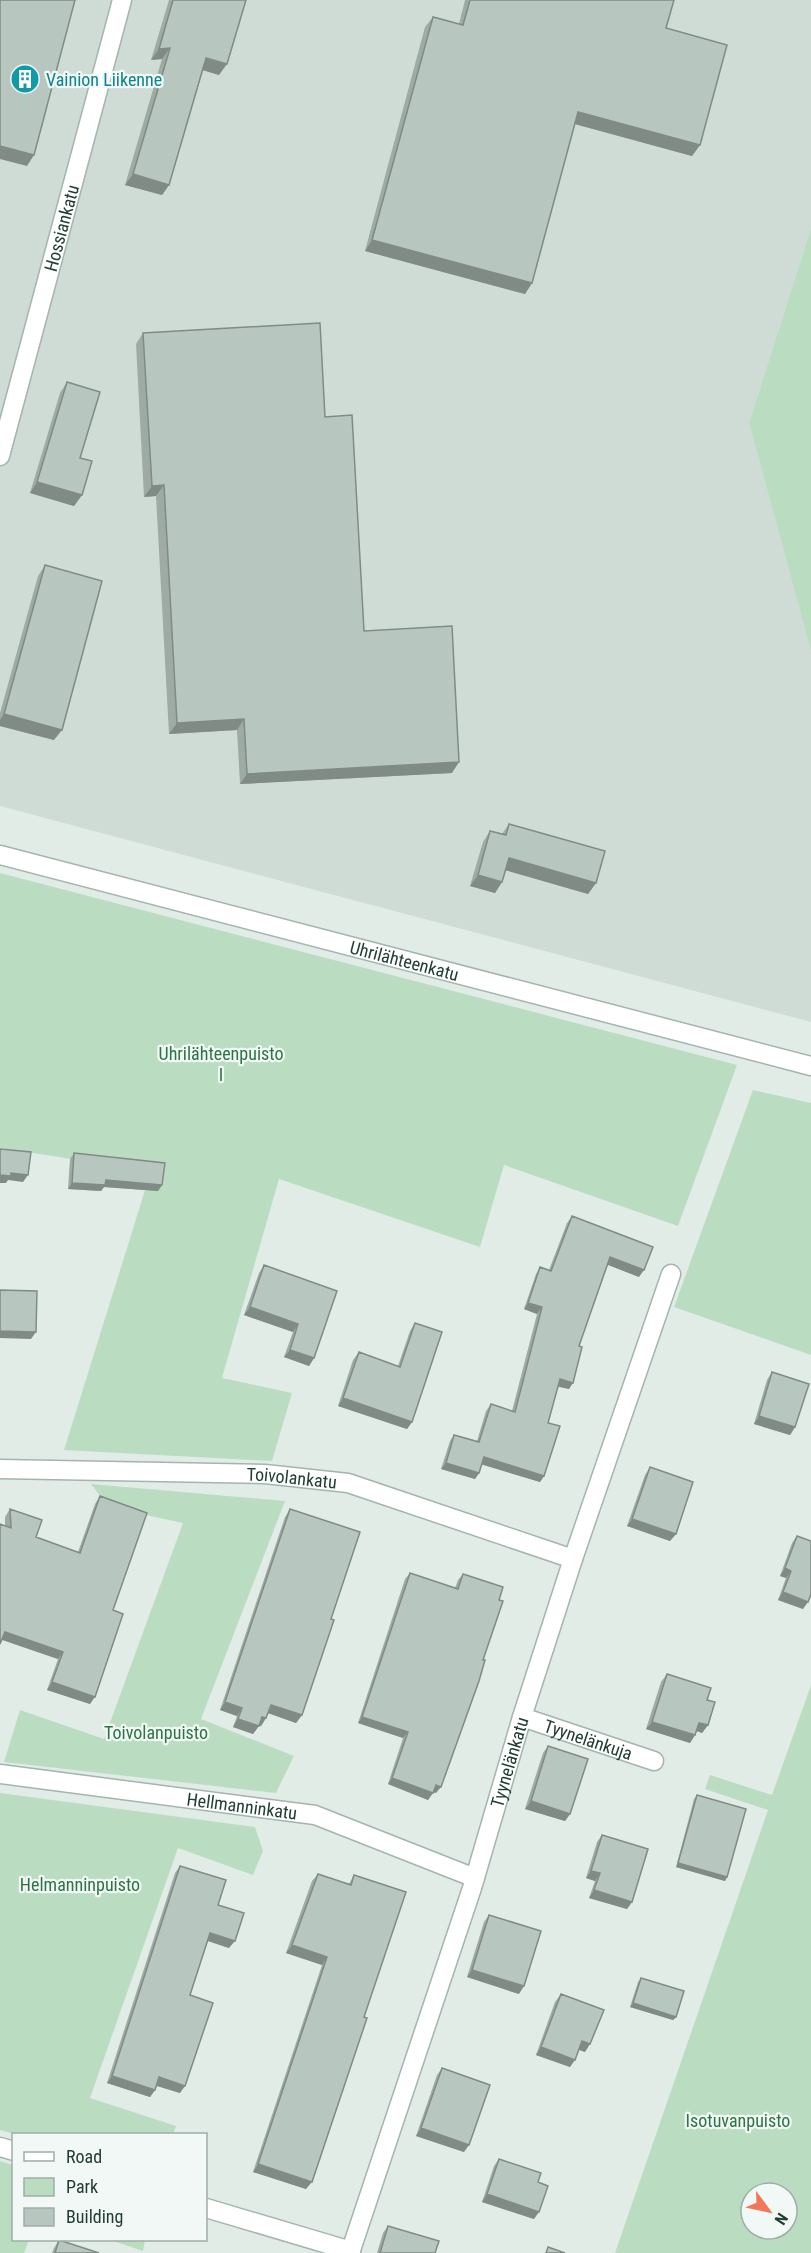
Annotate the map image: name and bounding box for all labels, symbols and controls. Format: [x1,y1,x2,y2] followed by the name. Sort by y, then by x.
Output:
[9,63,41,95] building icon: Vainion Liikenne
[46,69,162,90] place label: Vainion Liikenne
[39,182,83,274] street label: Hossiankatu
[348,936,461,984] street label: Uhrilähteenkatu
[159,1043,283,1085] park label: Uhrilähteenpuisto I
[246,1463,338,1492] street label: Toivolankatu
[486,1714,532,1810] street label: Tyynelänkatu
[541,1715,635,1764] street label: Tyynelänkuja
[104,1722,208,1743] park label: Toivolanpuisto
[185,1788,298,1823] street label: Hellmanninkatu
[20,1874,140,1895] park label: Helmanninpuisto
[686,2110,790,2131] park label: Isotuvanpuisto
[12,2133,207,2241] legend
[66,2146,102,2167] text: Road
[66,2176,98,2197] text: Park
[739,2181,799,2241] north arrow
[66,2206,123,2227] text: Building
[771,2210,792,2228] text: N

